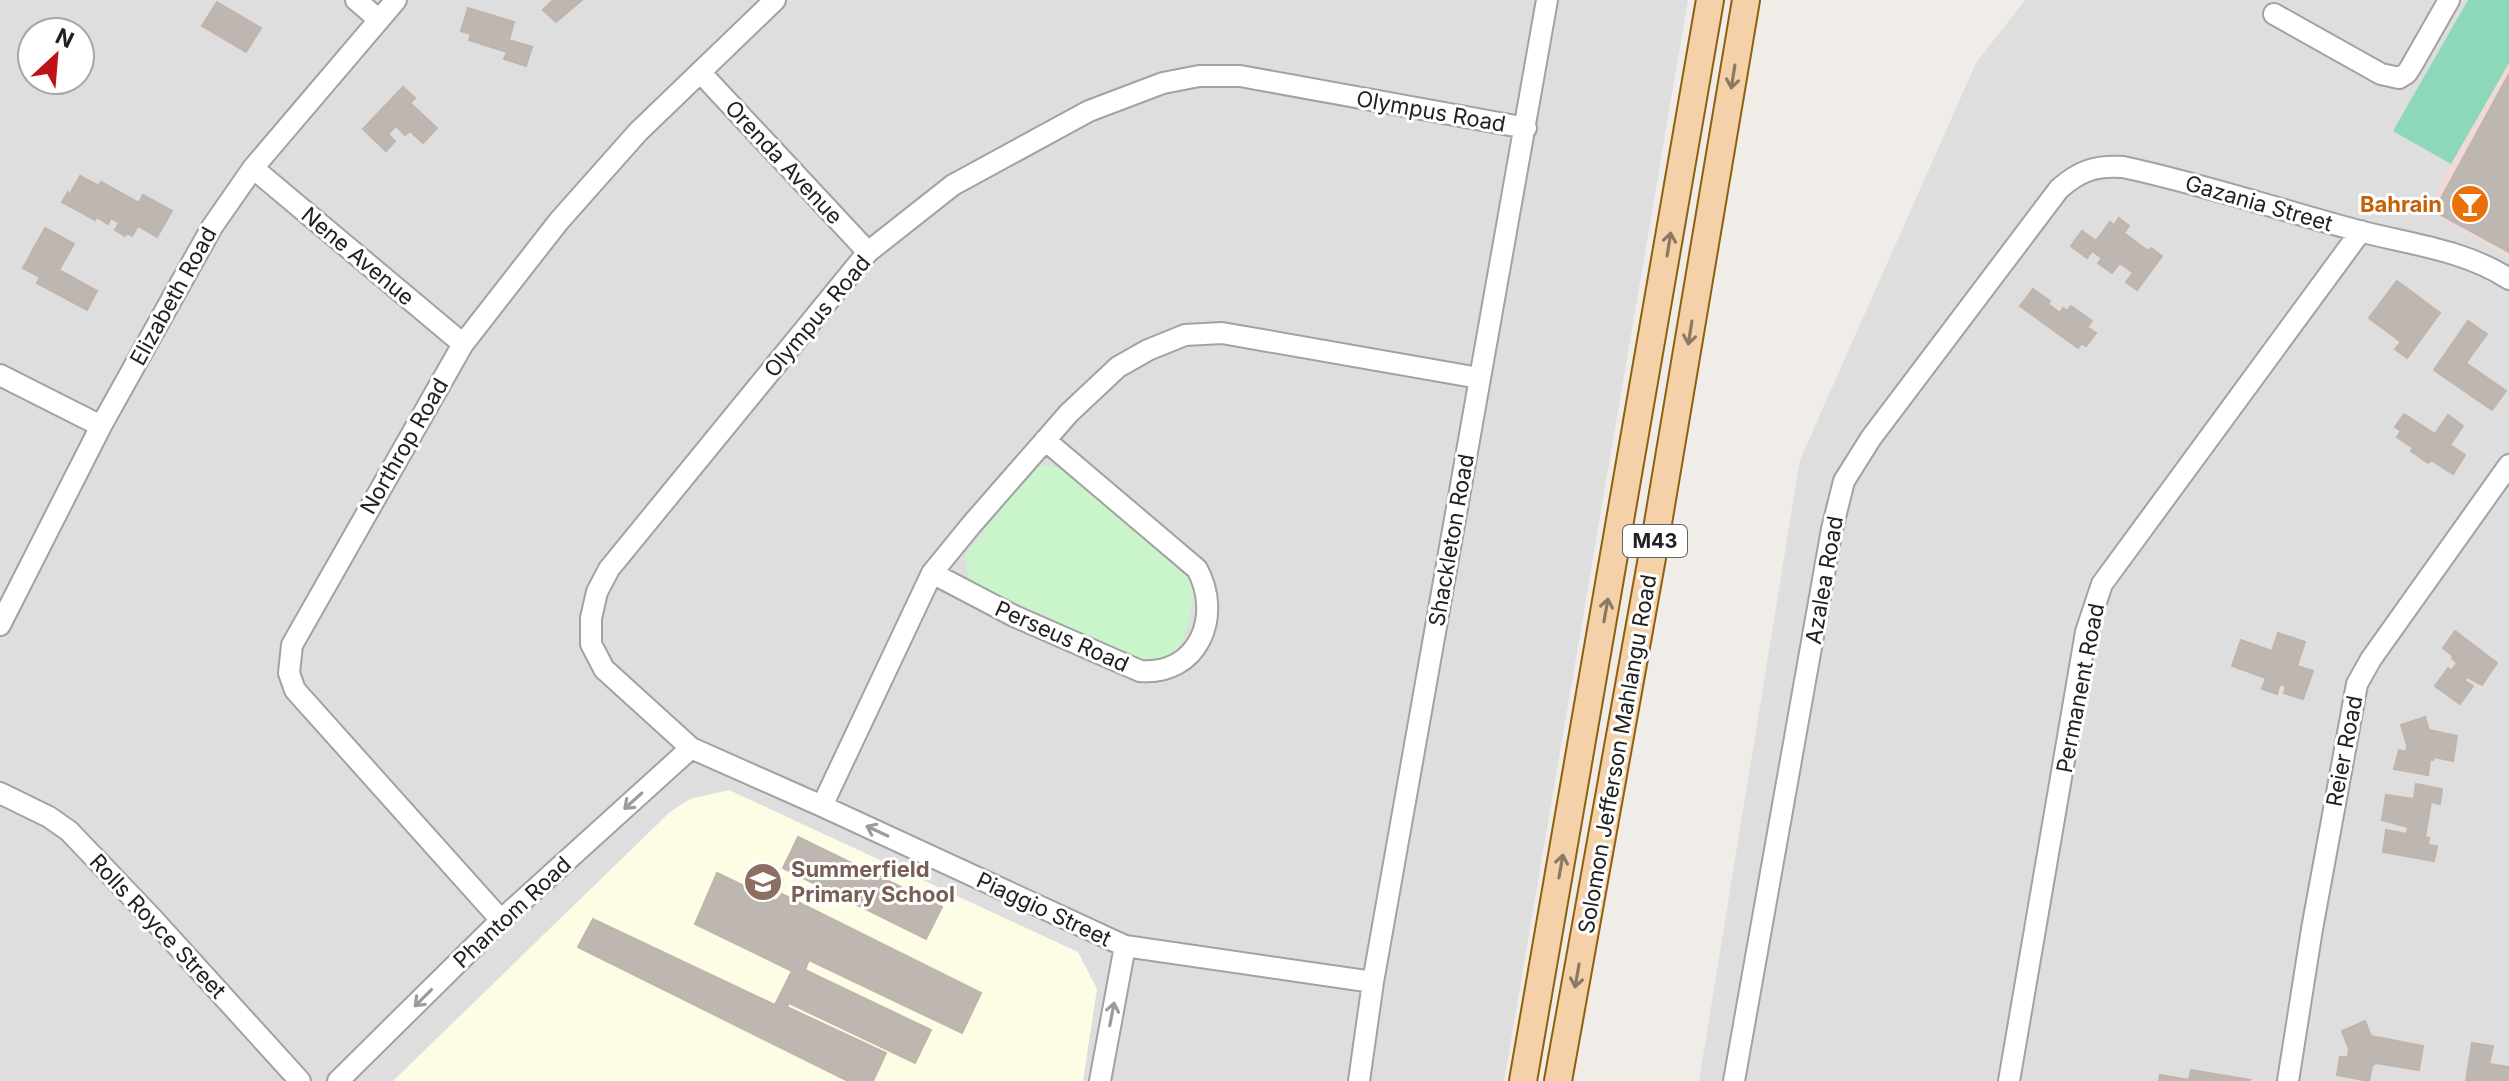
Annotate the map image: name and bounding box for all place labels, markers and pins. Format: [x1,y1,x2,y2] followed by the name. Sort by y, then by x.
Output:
[2449,183,2491,225] bar icon: Bahrain
[2360,191,2442,217] place label: Bahrain
[791,856,955,907] place label: Summerfield Primary School
[742,861,784,903] school or university icon: Summerfield Primary School

